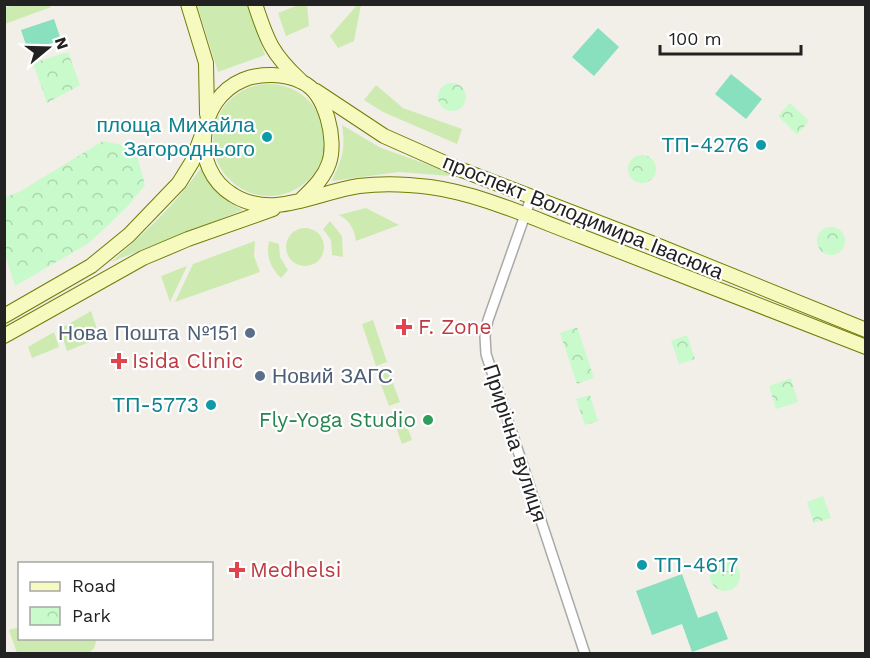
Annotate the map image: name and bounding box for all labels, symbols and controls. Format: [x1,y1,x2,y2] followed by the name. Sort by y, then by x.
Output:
[18,18,78,78] north arrow
[660,18,801,56] scale bar
[669,28,722,49] text: 100 m
[51,35,73,52] text: N
[97,112,255,161] place label: площа Михайла Загороднього
[260,130,274,144] marker: площа Михайла Загороднього
[662,132,749,157] place label: ТП-4276
[754,138,768,152] marker: ТП-4276
[439,149,727,284] street label: проспект Володимира Івасюка
[418,314,492,339] place label: F. Zone
[395,318,413,336] marker: F. Zone
[58,320,238,345] place label: Нова Пошта №151
[243,326,257,340] marker: Нова Пошта №151
[132,348,243,373] place label: Isida Clinic
[110,352,128,370] marker: Isida Clinic
[478,361,553,525] street label: Прирічна вулиця
[272,363,393,388] place label: Новий ЗАГС
[253,369,267,383] marker: Новий ЗАГС
[112,392,199,417] place label: ТП-5773
[204,398,218,412] marker: ТП-5773
[259,407,416,432] place label: Fly-Yoga Studio
[421,413,435,427] marker: Fly-Yoga Studio
[654,552,738,577] place label: ТП-4617
[250,557,341,582] place label: Medhelsi
[635,558,649,572] marker: ТП-4617
[228,561,246,579] marker: Medhelsi
[18,562,213,640] legend
[72,575,116,596] text: Road
[72,605,111,626] text: Park

